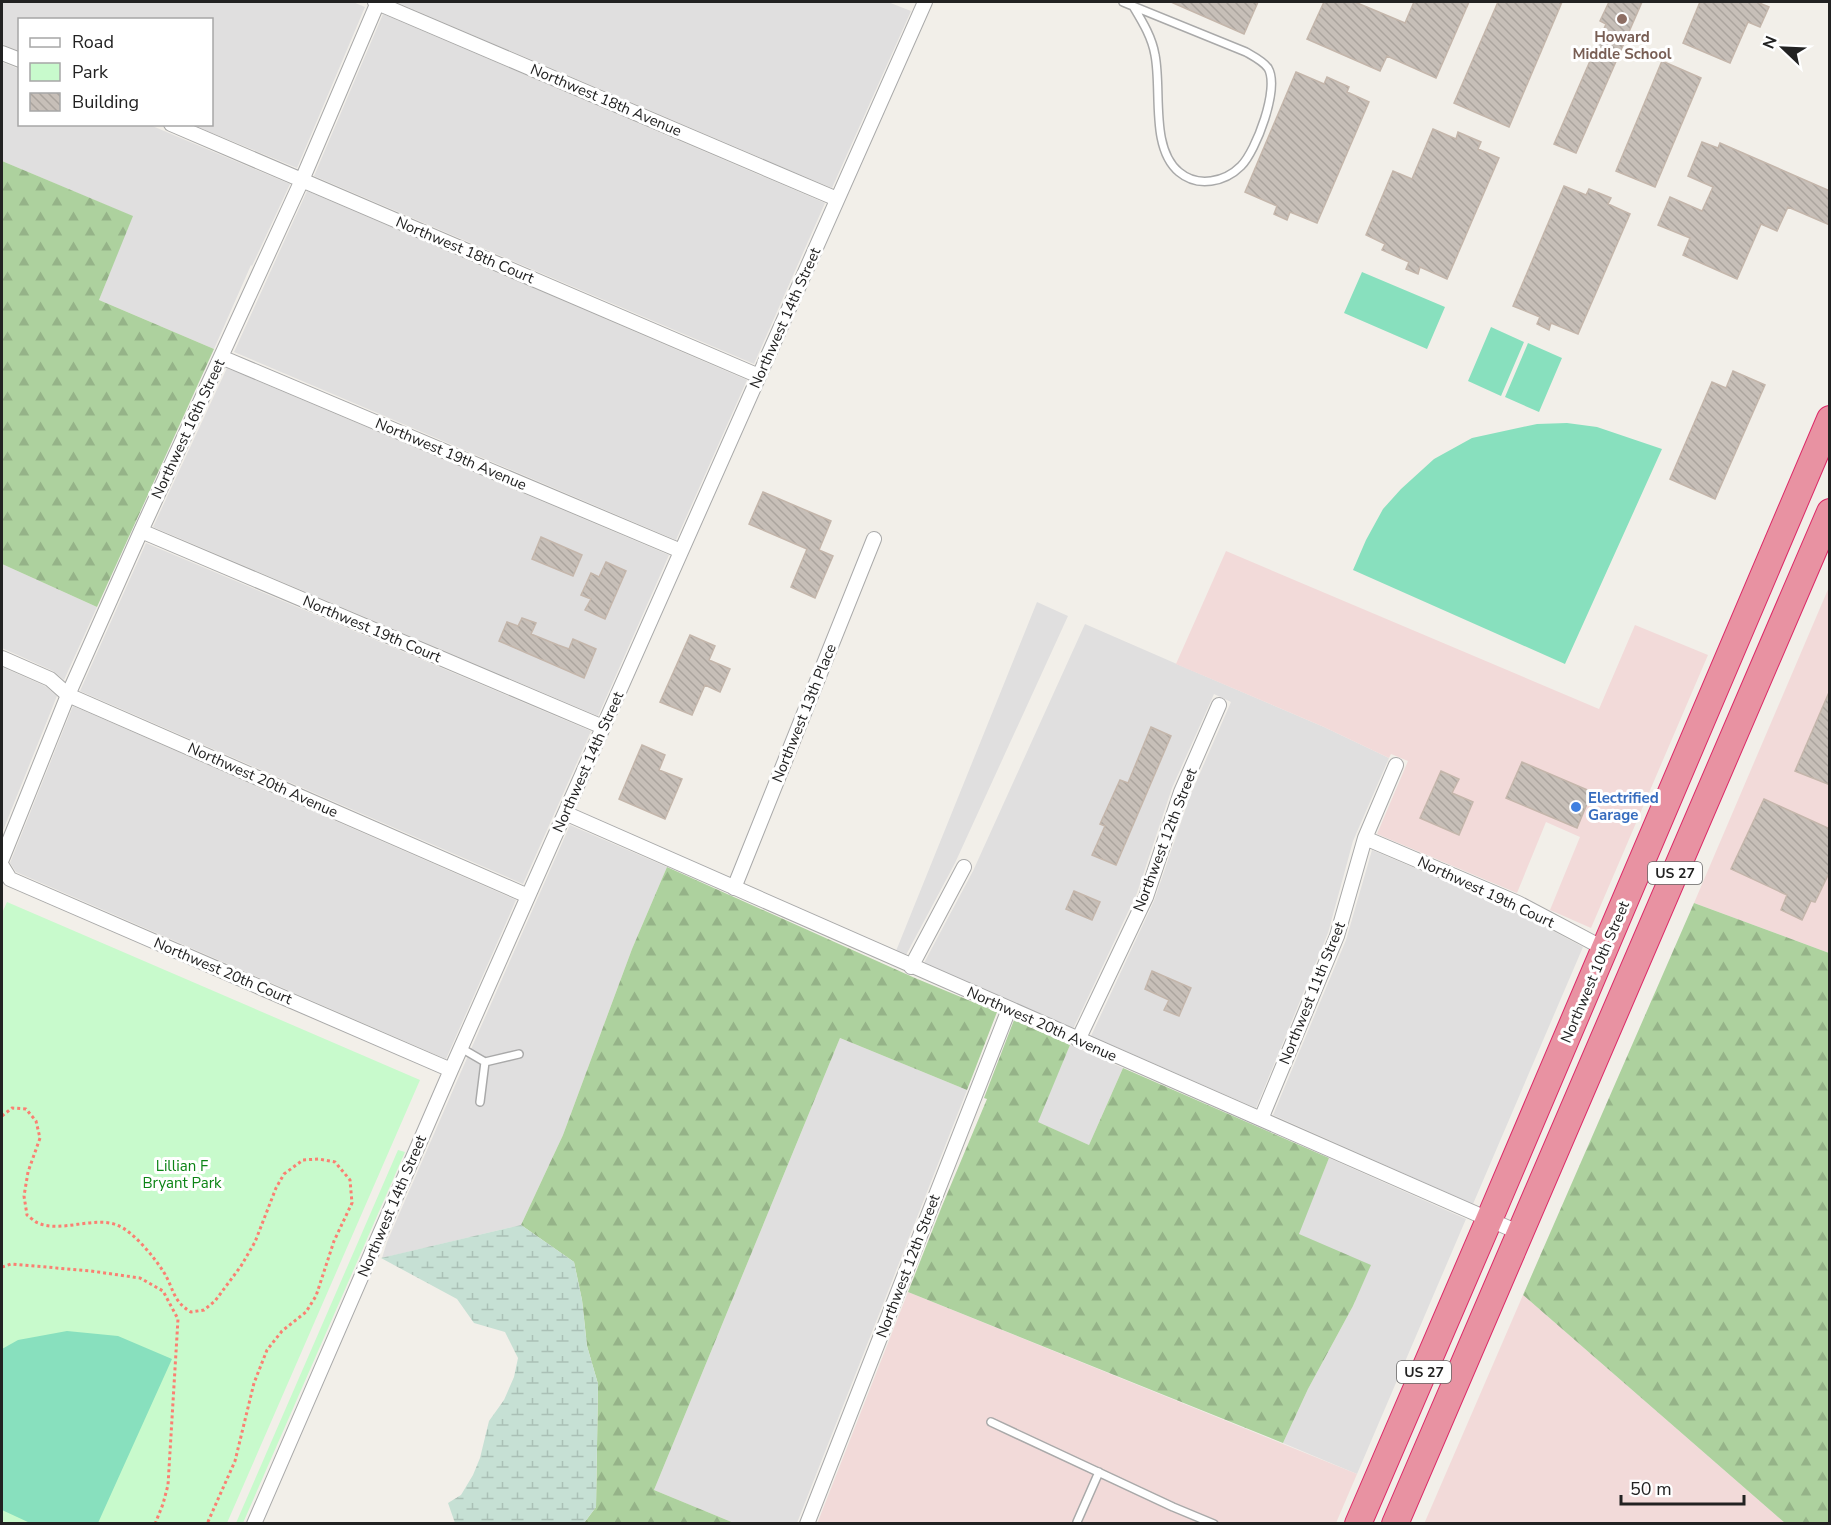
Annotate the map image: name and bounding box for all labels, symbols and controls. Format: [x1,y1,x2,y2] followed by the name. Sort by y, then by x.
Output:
[1615,12,1629,26] marker: Howard Middle School
[18,18,213,126] legend
[1753,18,1813,78] north arrow
[1572,27,1672,64] place label: Howard Middle School
[72,30,114,54] text: Road
[1758,33,1783,52] text: N
[527,59,685,141] street label: Northwest 18th Avenue
[72,60,109,84] text: Park
[72,90,139,114] text: Building
[393,212,538,289] street label: Northwest 18th Court
[745,244,825,392] street label: Northwest 14th Street
[147,355,230,502] street label: Northwest 16th Street
[372,413,530,495] street label: Northwest 19th Avenue
[300,591,445,668] street label: Northwest 19th Court
[767,641,841,785] street label: Northwest 13th Place
[548,688,628,836] street label: Northwest 14th Street
[185,738,341,822] street label: Northwest 20th Avenue
[1128,765,1202,915] street label: Northwest 12th Street
[1588,788,1659,825] place label: Electrified Garage
[1569,800,1583,814] marker: Electrified Garage
[1414,852,1558,933] street label: Northwest 19th Court
[1648,862,1702,884] road number: US 27
[1556,897,1634,1046] street label: Northwest 10th Street
[1274,918,1350,1067] street label: Northwest 11th Street
[151,933,296,1010] street label: Northwest 20th Court
[964,982,1120,1066] street label: Northwest 20th Avenue
[353,1131,431,1280] street label: Northwest 14th Street
[142,1156,222,1193] park label: Lillian F Bryant Park
[871,1191,945,1341] street label: Northwest 12th Street
[1397,1361,1451,1383] road number: US 27
[1621,1468,1744,1506] scale bar
[1630,1477,1672,1501] text: 50 m

